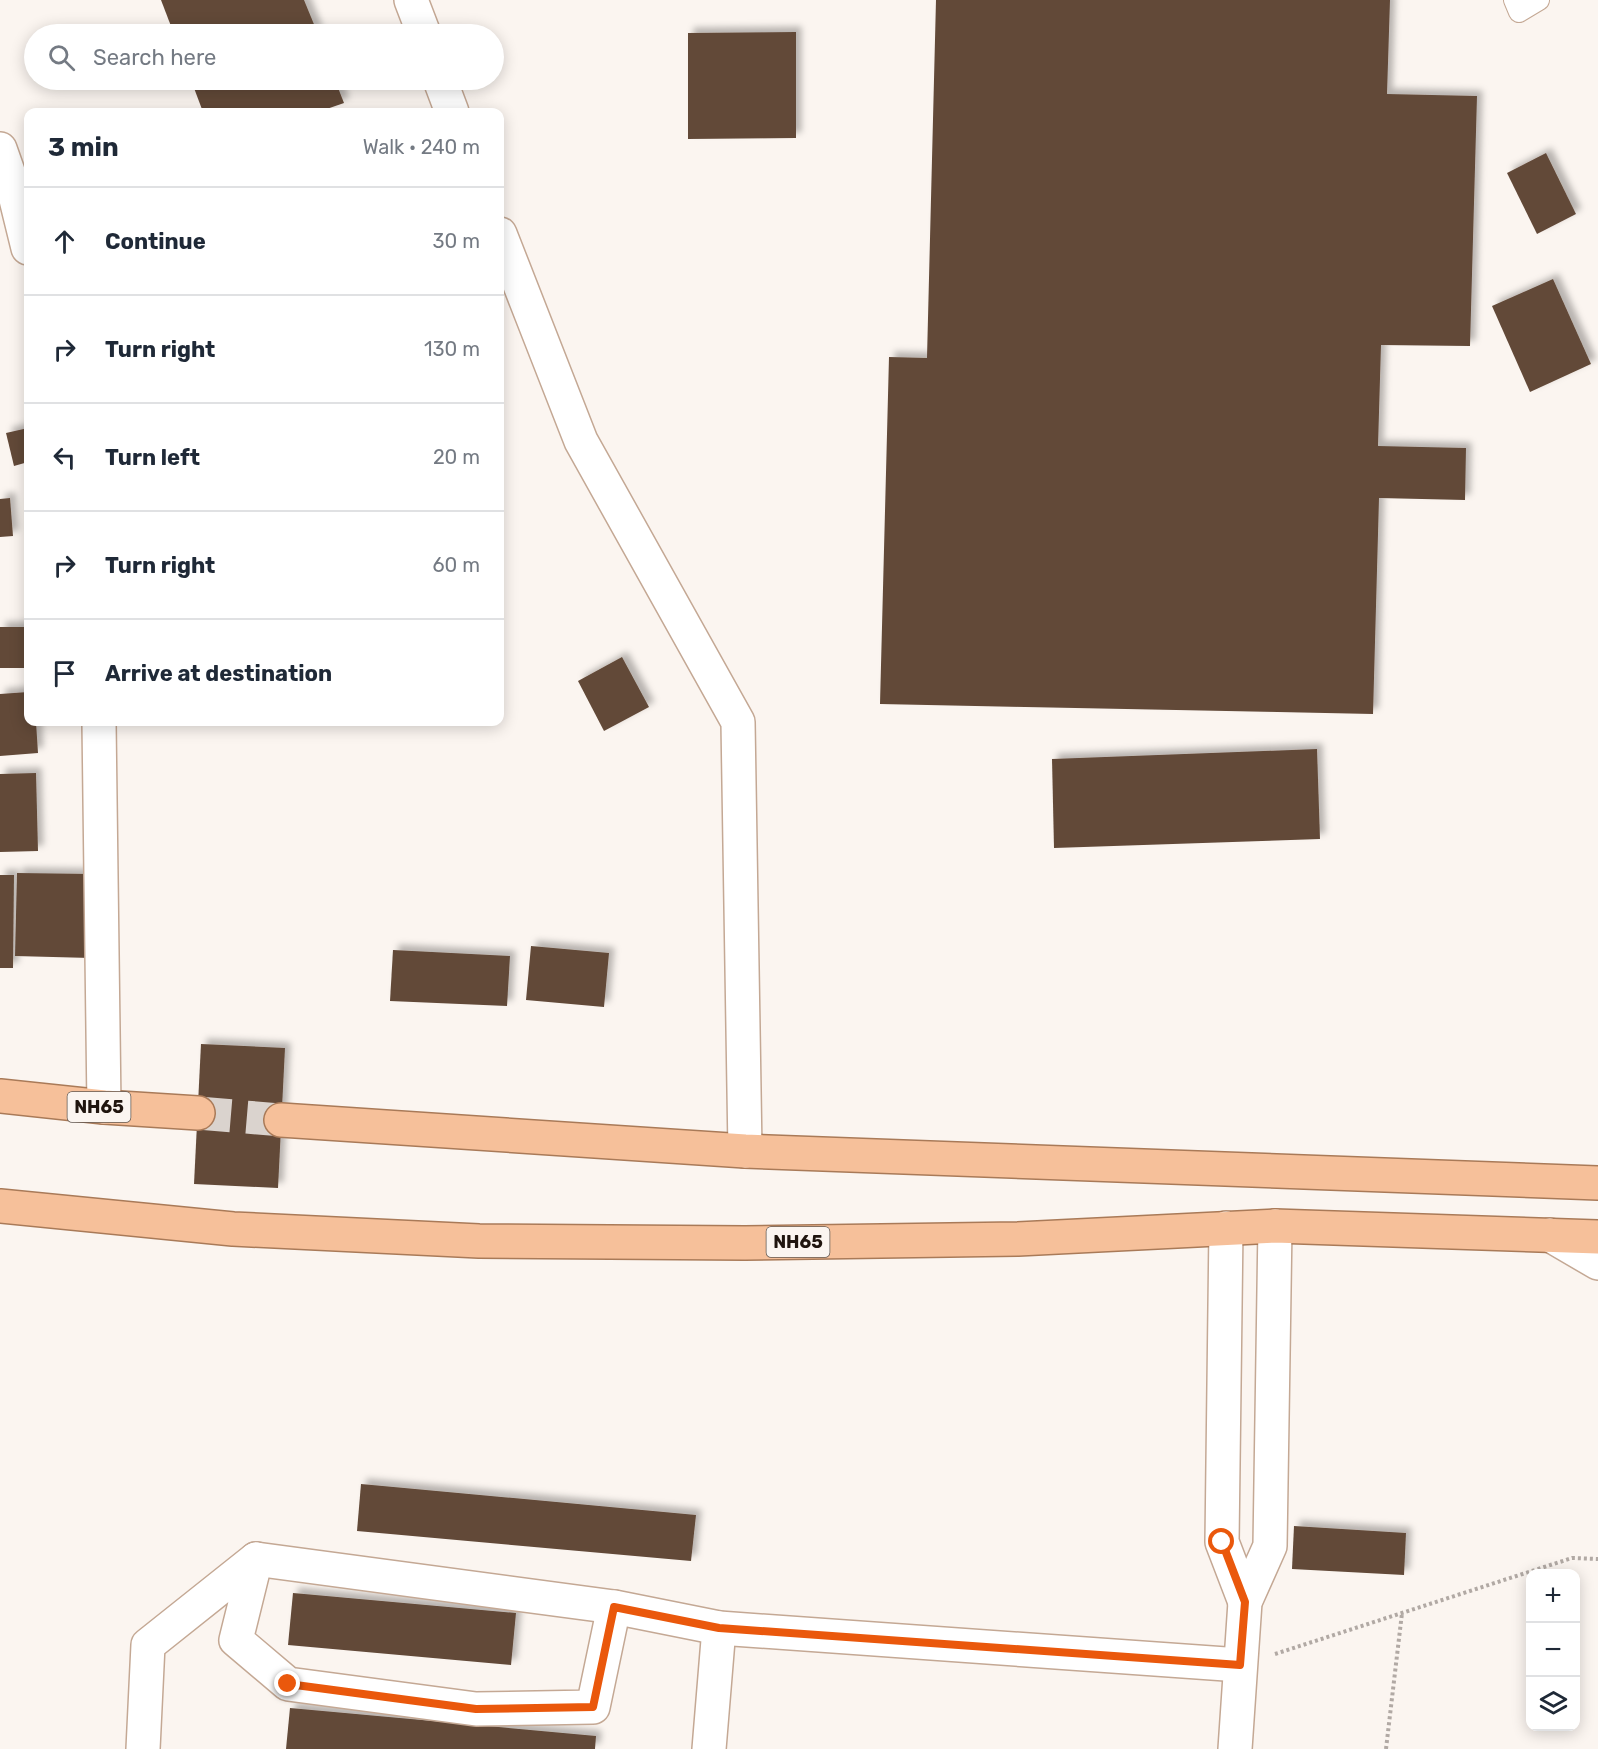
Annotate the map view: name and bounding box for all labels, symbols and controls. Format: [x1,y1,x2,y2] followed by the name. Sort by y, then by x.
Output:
[24,24,504,90] search box
[45,41,78,74] icon: search
[93,44,216,71] text: Search here
[48,132,119,163] text: 3 min
[363,135,480,159] text: Walk · 240 m
[48,225,81,258] icon: ahead
[105,228,206,255] text: Continue
[433,229,480,253] text: 30 m
[48,333,81,366] icon: right
[105,336,215,363] text: Turn right
[424,337,480,361] text: 130 m
[48,441,81,474] icon: left
[105,444,200,471] text: Turn left
[433,445,480,469] text: 20 m
[48,549,81,582] icon: right
[105,552,215,579] text: Turn right
[433,553,480,577] text: 60 m
[48,657,81,690] icon: arrive
[105,660,332,687] text: Arrive at destination
[68,1092,130,1122] road number: NH65
[766,1227,830,1257] road number: NH65
[1208,1528,1234,1554] route start
[1526,1569,1580,1731] map controls
[1526,1569,1580,1623] button: +
[1526,1623,1580,1677] button: −
[274,1670,300,1696] route end
[1526,1677,1580,1731] button: layers

